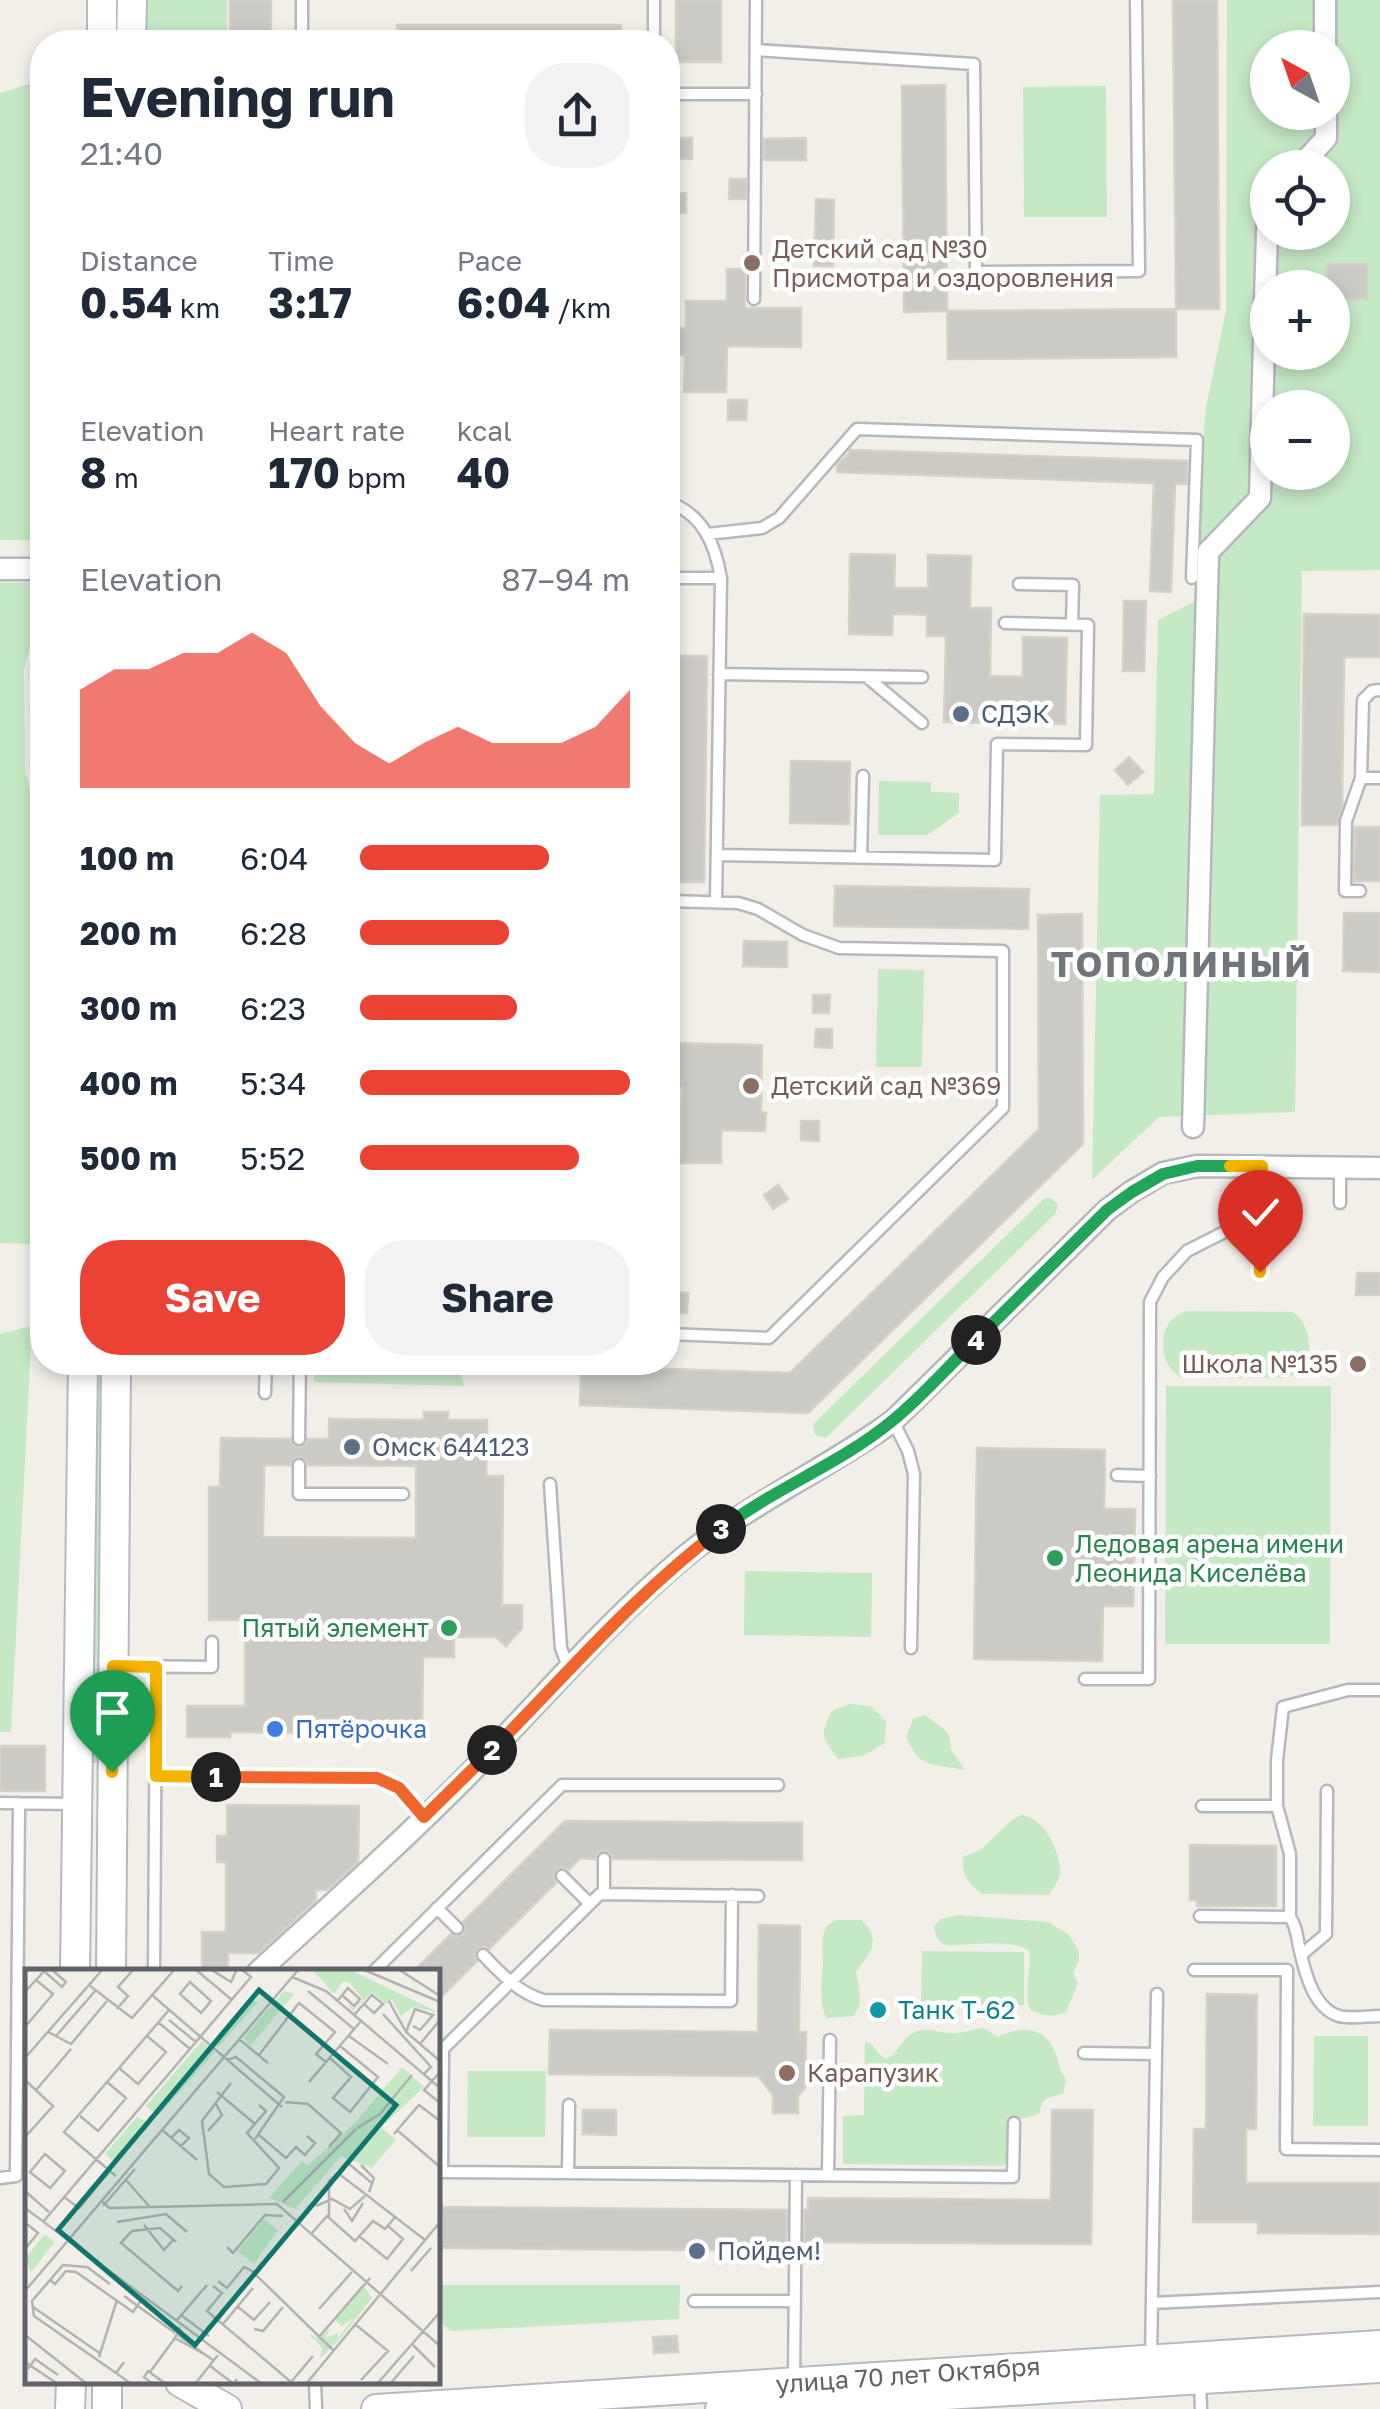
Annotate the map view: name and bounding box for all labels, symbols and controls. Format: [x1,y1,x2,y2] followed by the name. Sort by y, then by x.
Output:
[1250,30,1350,130] north arrow
[1250,30,1350,490] map controls
[80,63,395,129] text: Evening run
[525,63,630,168] button: share
[80,134,163,172] text: 21:40
[1250,150,1350,250] button: locate
[772,233,1114,293] place label: Детский сад №30 Присмотра и оздоровления
[80,244,198,277] text: Distance
[268,244,334,277] text: Time
[457,244,522,277] text: Pace
[741,252,763,274] marker: Детский сад №30 Присмотра и оздоровления
[1250,270,1350,370] button: +
[80,277,173,327] text: 0.54
[268,277,352,327] text: 3:17
[457,277,550,327] text: 6:04
[173,291,220,324] text: km
[550,291,611,324] text: /km
[1250,390,1350,490] button: −
[80,414,205,447] text: Elevation
[268,414,405,447] text: Heart rate
[457,414,512,447] text: kcal
[80,447,107,497] text: 8
[268,447,340,497] text: 170
[457,447,510,497] text: 40
[107,461,139,494] text: m
[340,461,406,494] text: bpm
[80,560,222,598] text: Elevation
[501,560,630,598] text: 87–94 m
[981,698,1050,729] place label: СДЭК
[950,703,972,725] marker: СДЭК
[80,839,174,877] text: 100 m
[240,839,308,877] text: 6:04
[80,914,177,952] text: 200 m
[240,914,307,952] text: 6:28
[1051,943,1313,985] district label: ТОПОЛИНЫЙ
[80,989,177,1027] text: 300 m
[240,989,306,1027] text: 6:23
[80,1064,178,1102] text: 400 m
[240,1064,306,1102] text: 5:34
[771,1070,1001,1101] place label: Детский сад №369
[740,1075,762,1097] marker: Детский сад №369
[80,1139,177,1177] text: 500 m
[240,1139,305,1177] text: 5:52
[1218,1170,1303,1273] pin
[1233,1185,1288,1240] icon: check
[80,1240,345,1355] button: Save
[365,1240,630,1355] button: Share
[951,1315,1001,1365] pin: 4
[967,1323,985,1356] text: 4
[1181,1348,1338,1379] place label: Школа №135
[1347,1353,1369,1375] marker: Школа №135
[372,1431,530,1462] place label: Омск 644123
[341,1436,363,1458] marker: Омск 644123
[696,1504,746,1554] pin: 3
[712,1512,730,1545] text: 3
[1075,1528,1344,1588] place label: Ледовая арена имени Леонида Киселёва
[1044,1547,1066,1569] marker: Ледовая арена имени Леонида Киселёва
[241,1612,429,1643] place label: Пятый элемент
[438,1617,460,1639] marker: Пятый элемент
[70,1670,155,1773] pin
[85,1685,140,1740] icon: arrive
[295,1713,427,1744] place label: Пятёрочка
[264,1718,286,1740] marker: Пятёрочка
[467,1725,517,1775] pin: 2
[483,1733,501,1766] text: 2
[191,1752,241,1802] pin: 1
[209,1760,223,1793] text: 1
[25,1969,440,2384] inset map
[898,1994,1015,2025] place label: Танк Т-62
[867,1999,889,2021] marker: Танк Т-62
[807,2057,939,2088] place label: Карапузик
[776,2062,798,2084] marker: Карапузик
[717,2235,821,2266] place label: Пойдем!
[686,2240,708,2262] marker: Пойдем!
[774,2350,1041,2399] street label: улица 70 лет Октября

